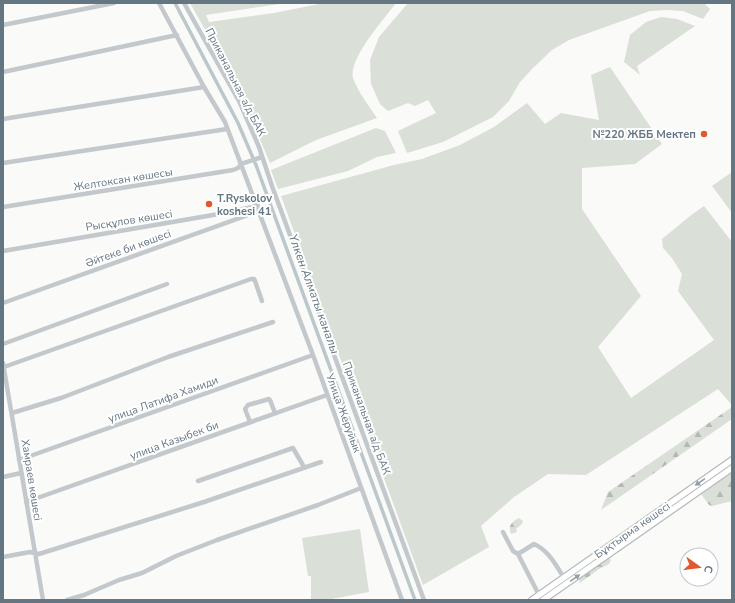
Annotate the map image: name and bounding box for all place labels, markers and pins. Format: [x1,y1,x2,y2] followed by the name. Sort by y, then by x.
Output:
[592,127,696,142] place label: №220 ЖББ Мектеп
[699,129,709,139] marker: №220 ЖББ Мектеп
[217,191,272,219] place label: T.Ryskolov koshesi 41
[204,199,214,209] marker: T.Ryskolov koshesi 41

